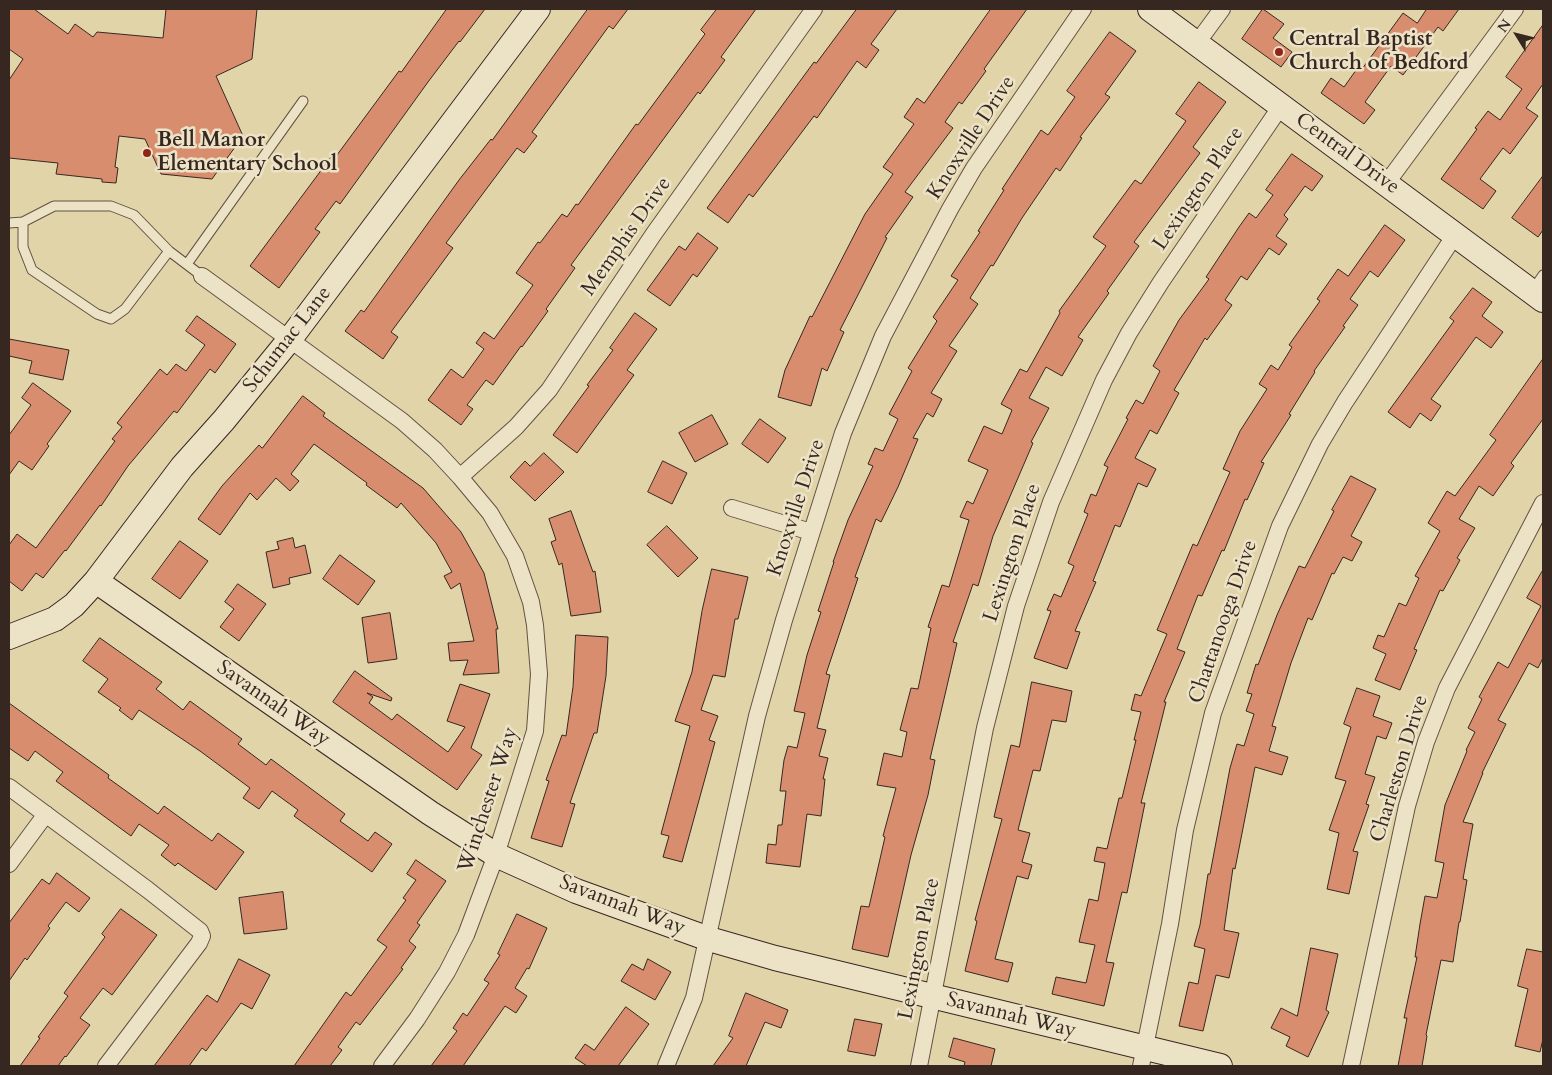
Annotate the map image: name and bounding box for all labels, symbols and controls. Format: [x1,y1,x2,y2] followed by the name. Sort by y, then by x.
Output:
[1492,10,1542,60] north arrow
[1493,15,1516,36] text: N
[1289,27,1468,77] place label: Central Baptist Church of Bedford
[1273,46,1285,58] marker: Central Baptist Church of Bedford
[923,71,1021,205] street label: Knoxville Drive
[1290,108,1404,200] street label: Central Drive
[1148,122,1250,256] street label: Lexington Place
[157,128,337,178] place label: Bell Manor Elementary School
[141,147,153,159] marker: Bell Manor Elementary School
[577,173,677,301] street label: Memphis Drive
[239,282,337,398] street label: Schumac Lane
[763,436,831,580] street label: Knoxville Drive
[979,481,1047,625] street label: Lexington Place
[1184,537,1264,707] street label: Chattanooga Drive
[211,656,335,752] street label: Savannah Way
[1366,692,1434,846] street label: Charleston Drive
[454,724,524,876] street label: Winchester Way
[556,870,688,942] street label: Savannah Way
[894,876,946,1022] street label: Lexington Place
[944,988,1078,1044] street label: Savannah Way

